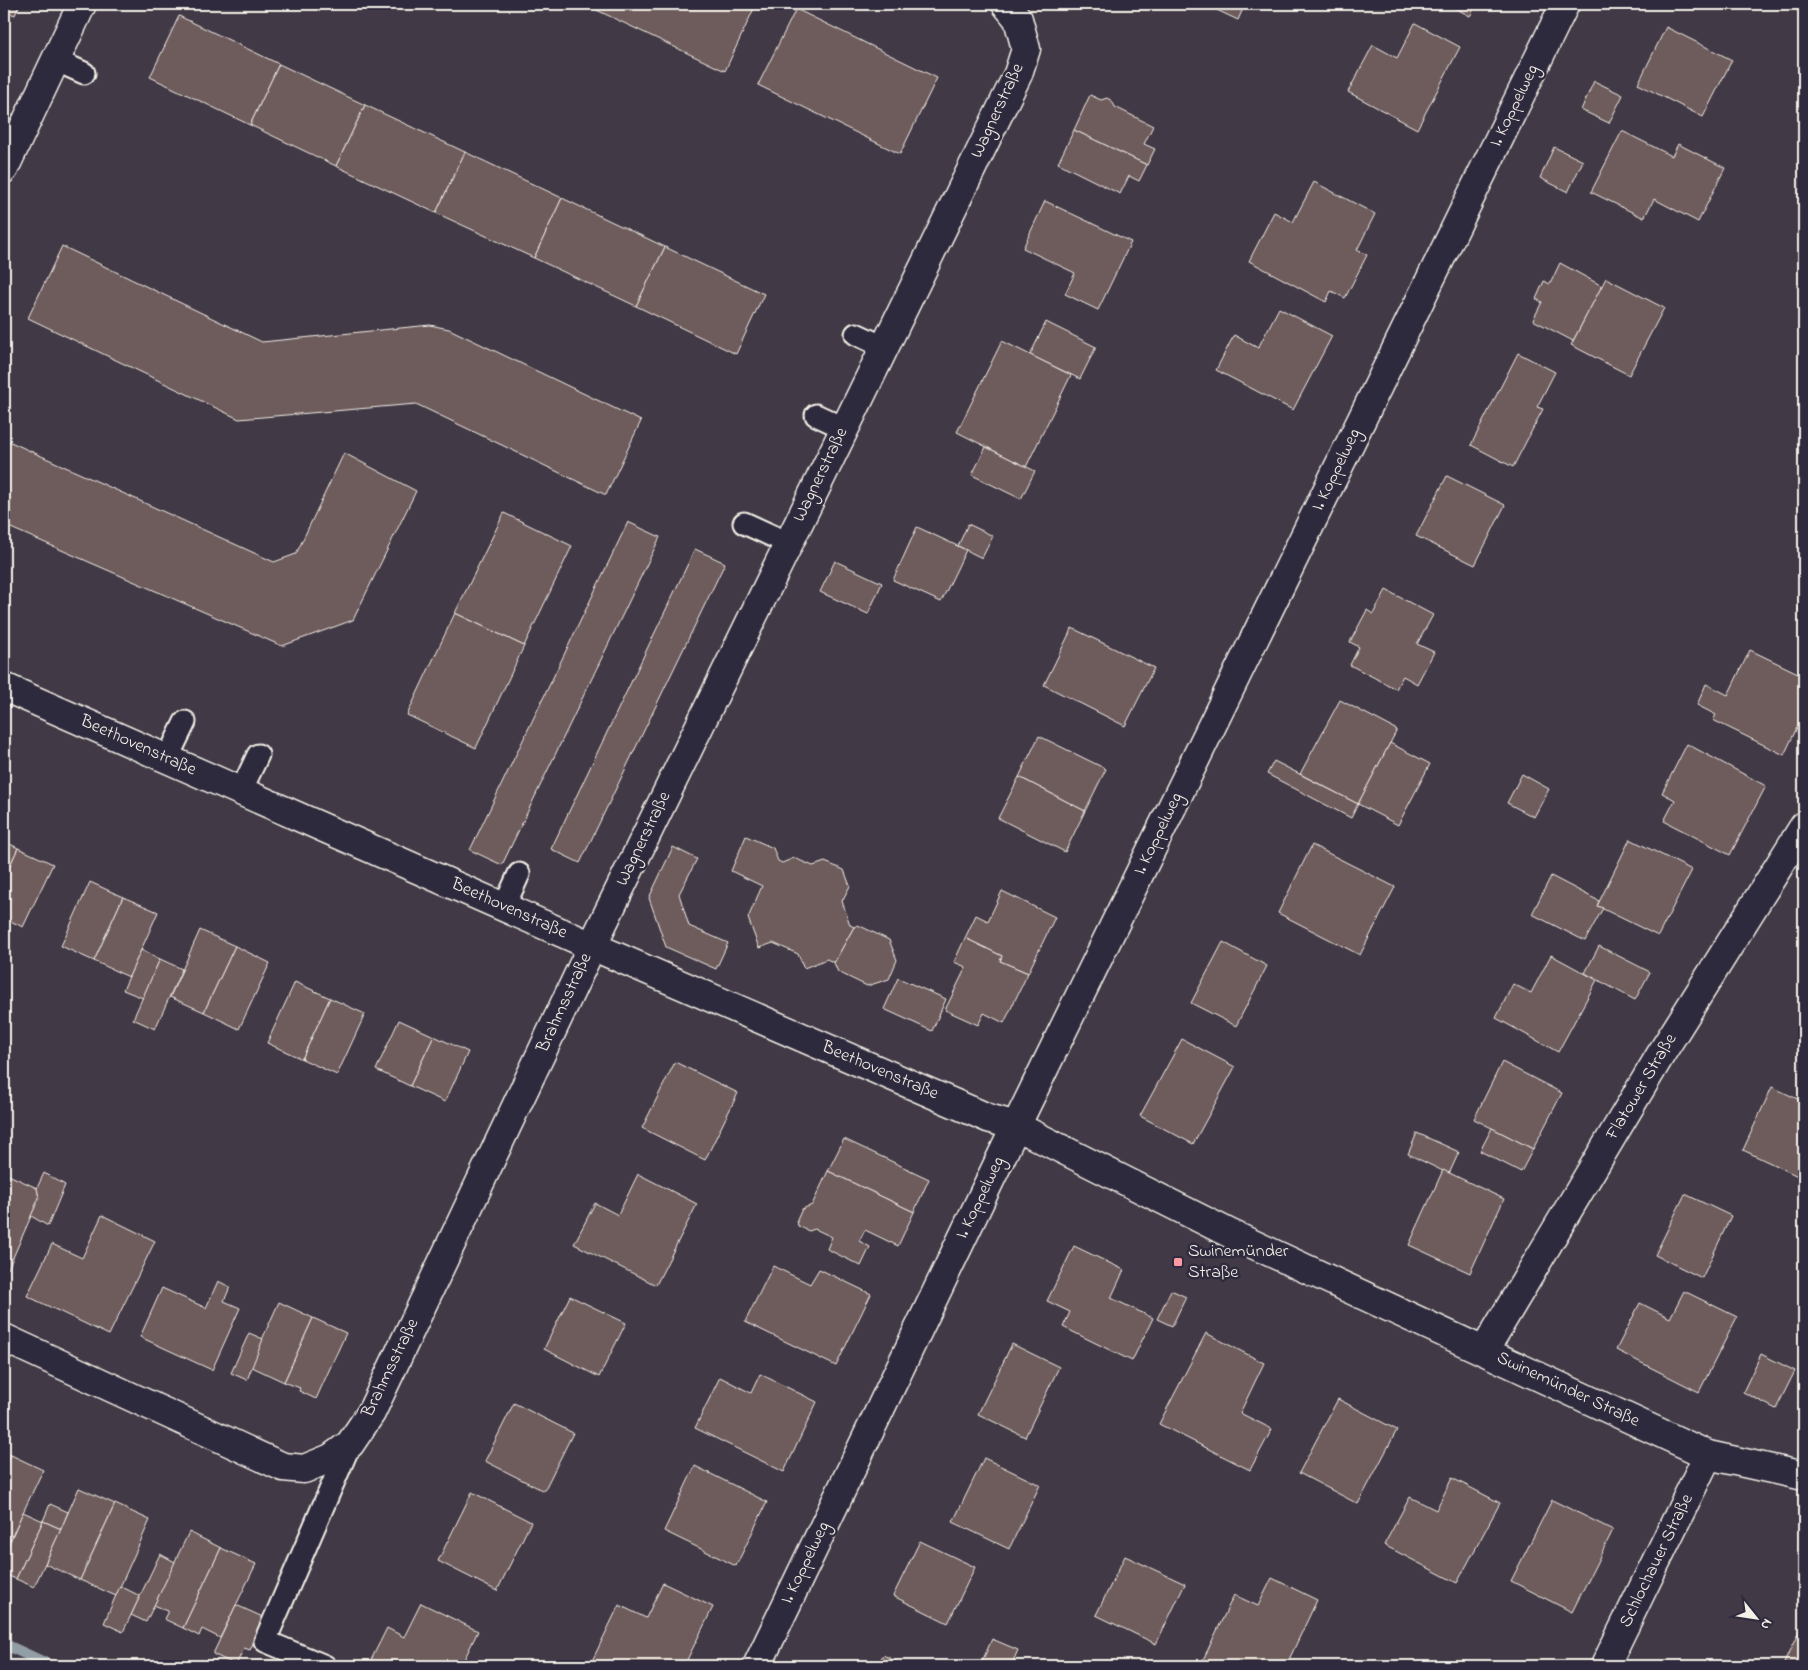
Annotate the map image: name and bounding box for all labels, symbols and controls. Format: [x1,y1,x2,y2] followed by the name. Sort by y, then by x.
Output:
[965,58,1033,163] street label: Wagnerstraße
[1484,60,1547,152] street label: I. Koppelweg
[787,423,856,527] street label: Wagnerstraße
[1306,424,1369,516] street label: I. Koppelweg
[75,708,201,784] street label: Beethovenstraße
[610,787,679,891] street label: Wagnerstraße
[1128,788,1191,880] street label: I. Koppelweg
[446,871,572,947] street label: Beethovenstraße
[530,948,600,1058] street label: Brahmsstraße
[1599,1028,1685,1146] street label: Flatower Straße
[817,1034,943,1108] street label: Beethovenstraße
[950,1152,1013,1244] street label: I. Koppelweg
[1188,1239,1289,1286] place label: Swinemünder Straße
[1172,1256,1184,1268] marker: Swinemünder Straße
[355,1313,427,1423] street label: Brahmsstraße
[1492,1345,1645,1435] street label: Swinemünder Straße
[1613,1489,1701,1632] street label: Schlochauer Straße
[775,1517,838,1609] street label: I. Koppelweg
[1730,1592,1780,1642] north arrow
[1755,1614,1777,1633] text: N

